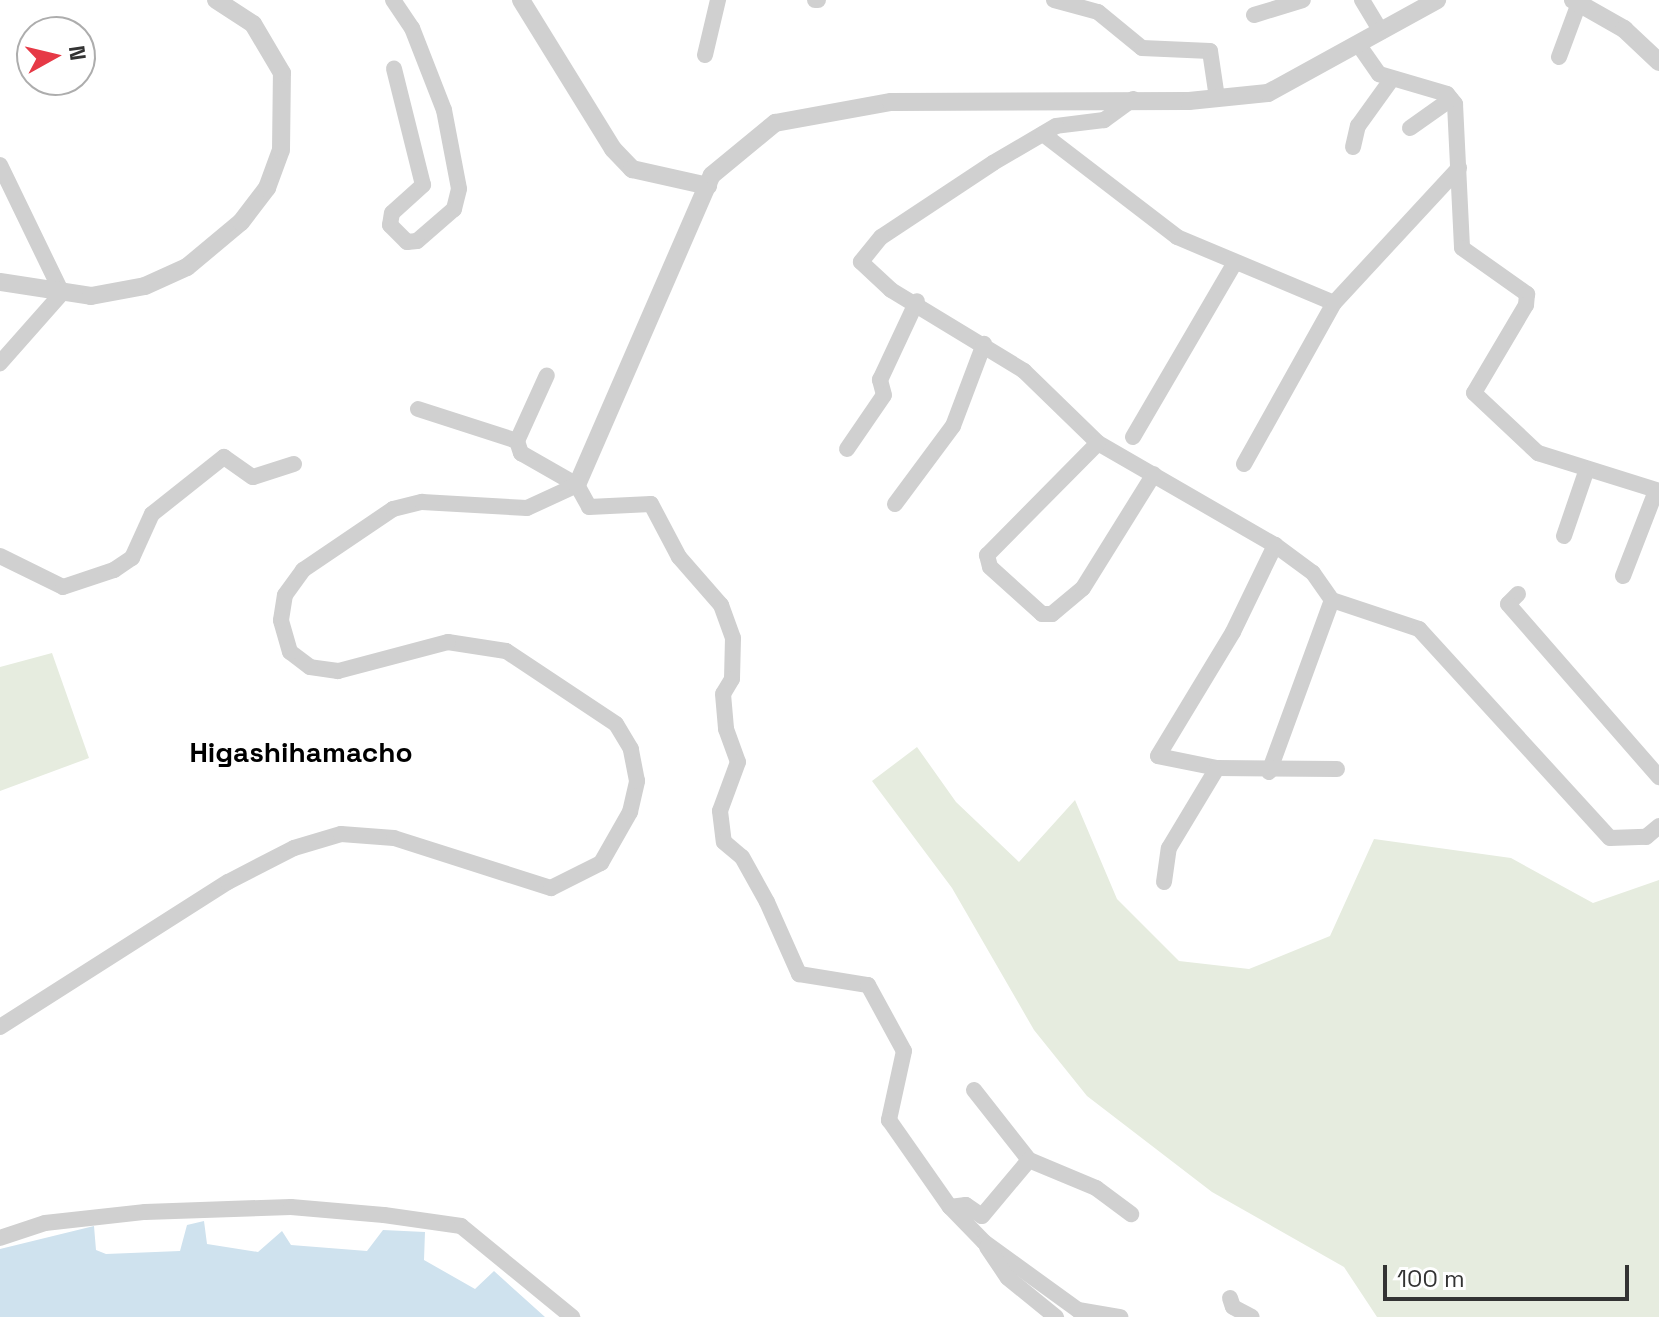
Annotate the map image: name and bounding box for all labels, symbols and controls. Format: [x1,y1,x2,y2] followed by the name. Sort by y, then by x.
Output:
[16,16,96,96] north arrow
[63,44,93,62] text: N
[189,735,413,769] district label: Higashihamacho
[1387,1249,1633,1299] scale bar
[1397,1263,1465,1294] text: 100 m

